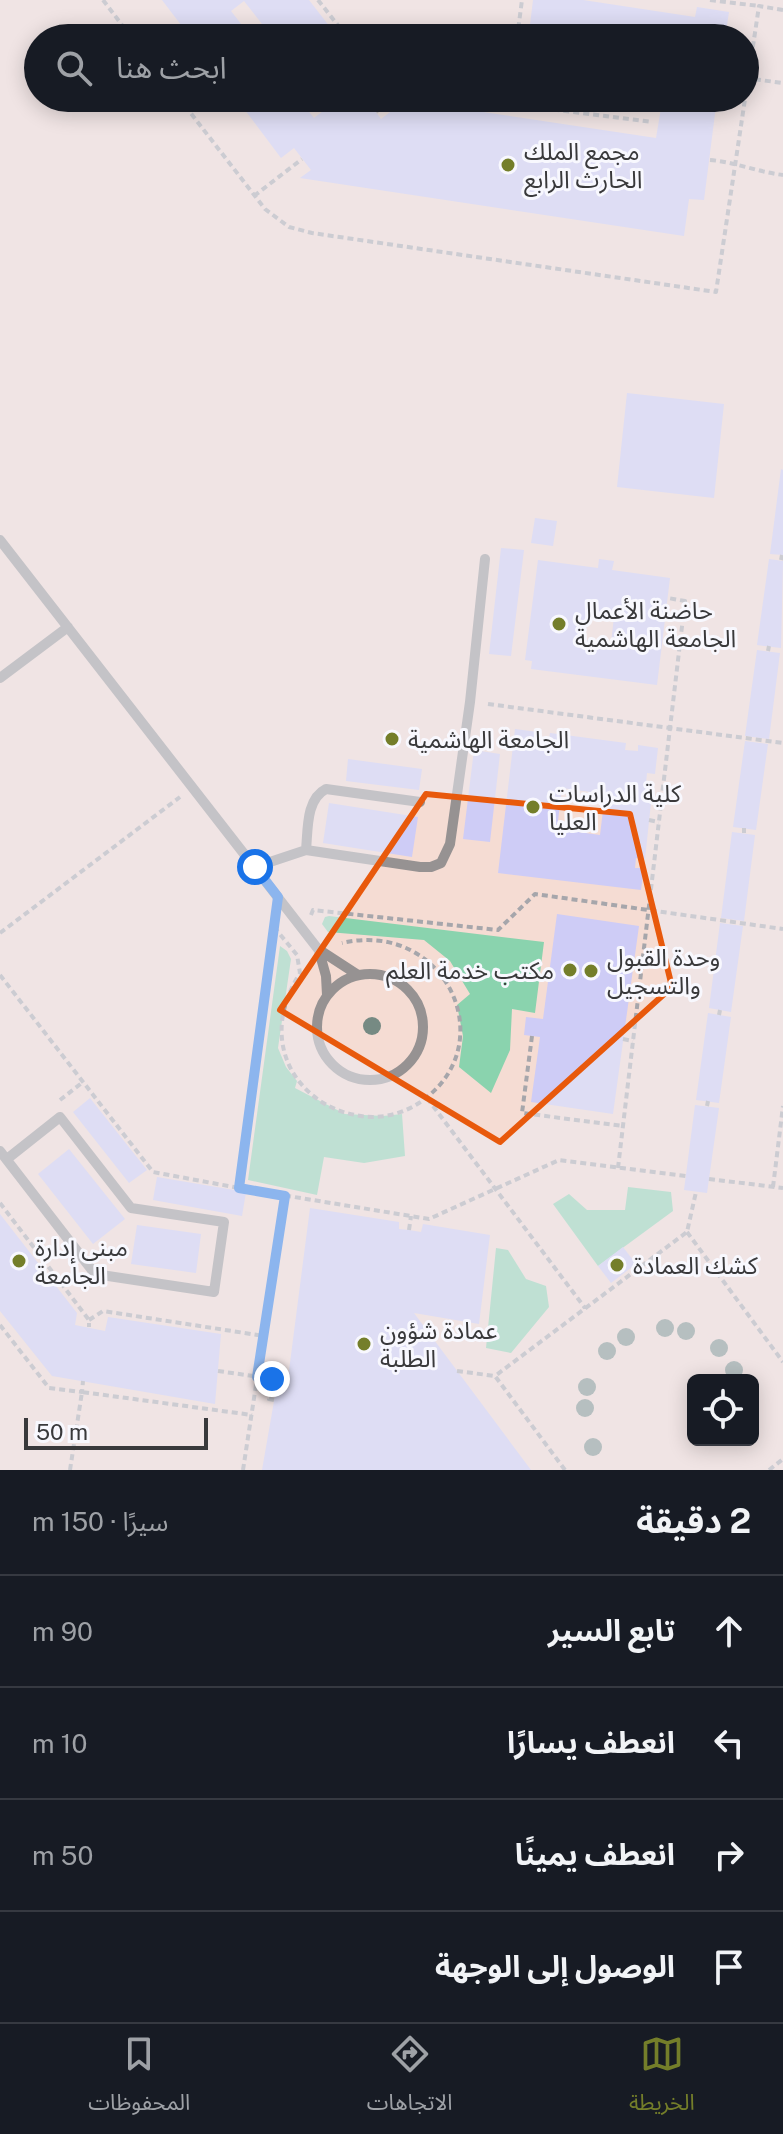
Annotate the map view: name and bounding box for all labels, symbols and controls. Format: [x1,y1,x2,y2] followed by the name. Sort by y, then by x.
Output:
[24,24,759,112] search box
[52,46,96,90] icon: search
[116,49,227,85] text: ابحث هنا
[524,137,642,197] place label: مجمع الملك الحارث الرابع
[499,156,517,174] marker: مجمع الملك الحارث الرابع
[575,596,736,652] place label: حاضنة الأعمال الجامعة الهاشمية
[550,615,568,633] marker: حاضنة الأعمال الجامعة الهاشمية
[408,725,569,753] place label: الجامعة الهاشمية
[383,730,401,748] marker: الجامعة الهاشمية
[549,779,682,835] place label: كلية الدراسات العليا
[524,798,542,816] marker: كلية الدراسات العليا
[237,849,273,885] route start
[607,943,720,1000] place label: وحدة القبول والتسجيل
[386,956,554,988] place label: مكتب خدمة العلم
[561,961,579,979] marker: مكتب خدمة العلم
[582,962,600,980] marker: وحدة القبول والتسجيل
[35,1233,128,1289] place label: مبنى إدارة الجامعة
[633,1251,759,1279] place label: كشك العمادة
[10,1252,28,1270] marker: مبنى إدارة الجامعة
[608,1256,626,1274] marker: كشك العمادة
[380,1316,497,1372] place label: عمادة شؤون الطلبة
[355,1335,373,1353] marker: عمادة شؤون الطلبة
[254,1361,290,1397] route end
[687,1374,759,1446] map controls
[687,1374,759,1446] button: locate
[24,1414,208,1450] scale bar
[36,1419,88,1445] text: 50 m
[636,1501,751,1541] text: 2 دقيقة
[32,1506,168,1537] text: سيرًا · 150 m
[707,1609,751,1653] icon: ahead
[548,1612,675,1648] text: تابع السير
[32,1616,93,1647] text: 90 m
[707,1721,751,1765] icon: left
[507,1724,675,1760] text: انعطف يسارًا
[32,1728,87,1759] text: 10 m
[707,1833,751,1877] icon: right
[515,1836,675,1872] text: انعطف يمينًا
[32,1840,93,1871] text: 50 m
[707,1945,751,1989] icon: arrive
[435,1948,675,1984] text: الوصول إلى الوجهة
[88,2032,190,2126] tab: المحفوظات
[367,2032,453,2126] tab: الاتجاهات
[629,2032,695,2126] tab: الخريطة

